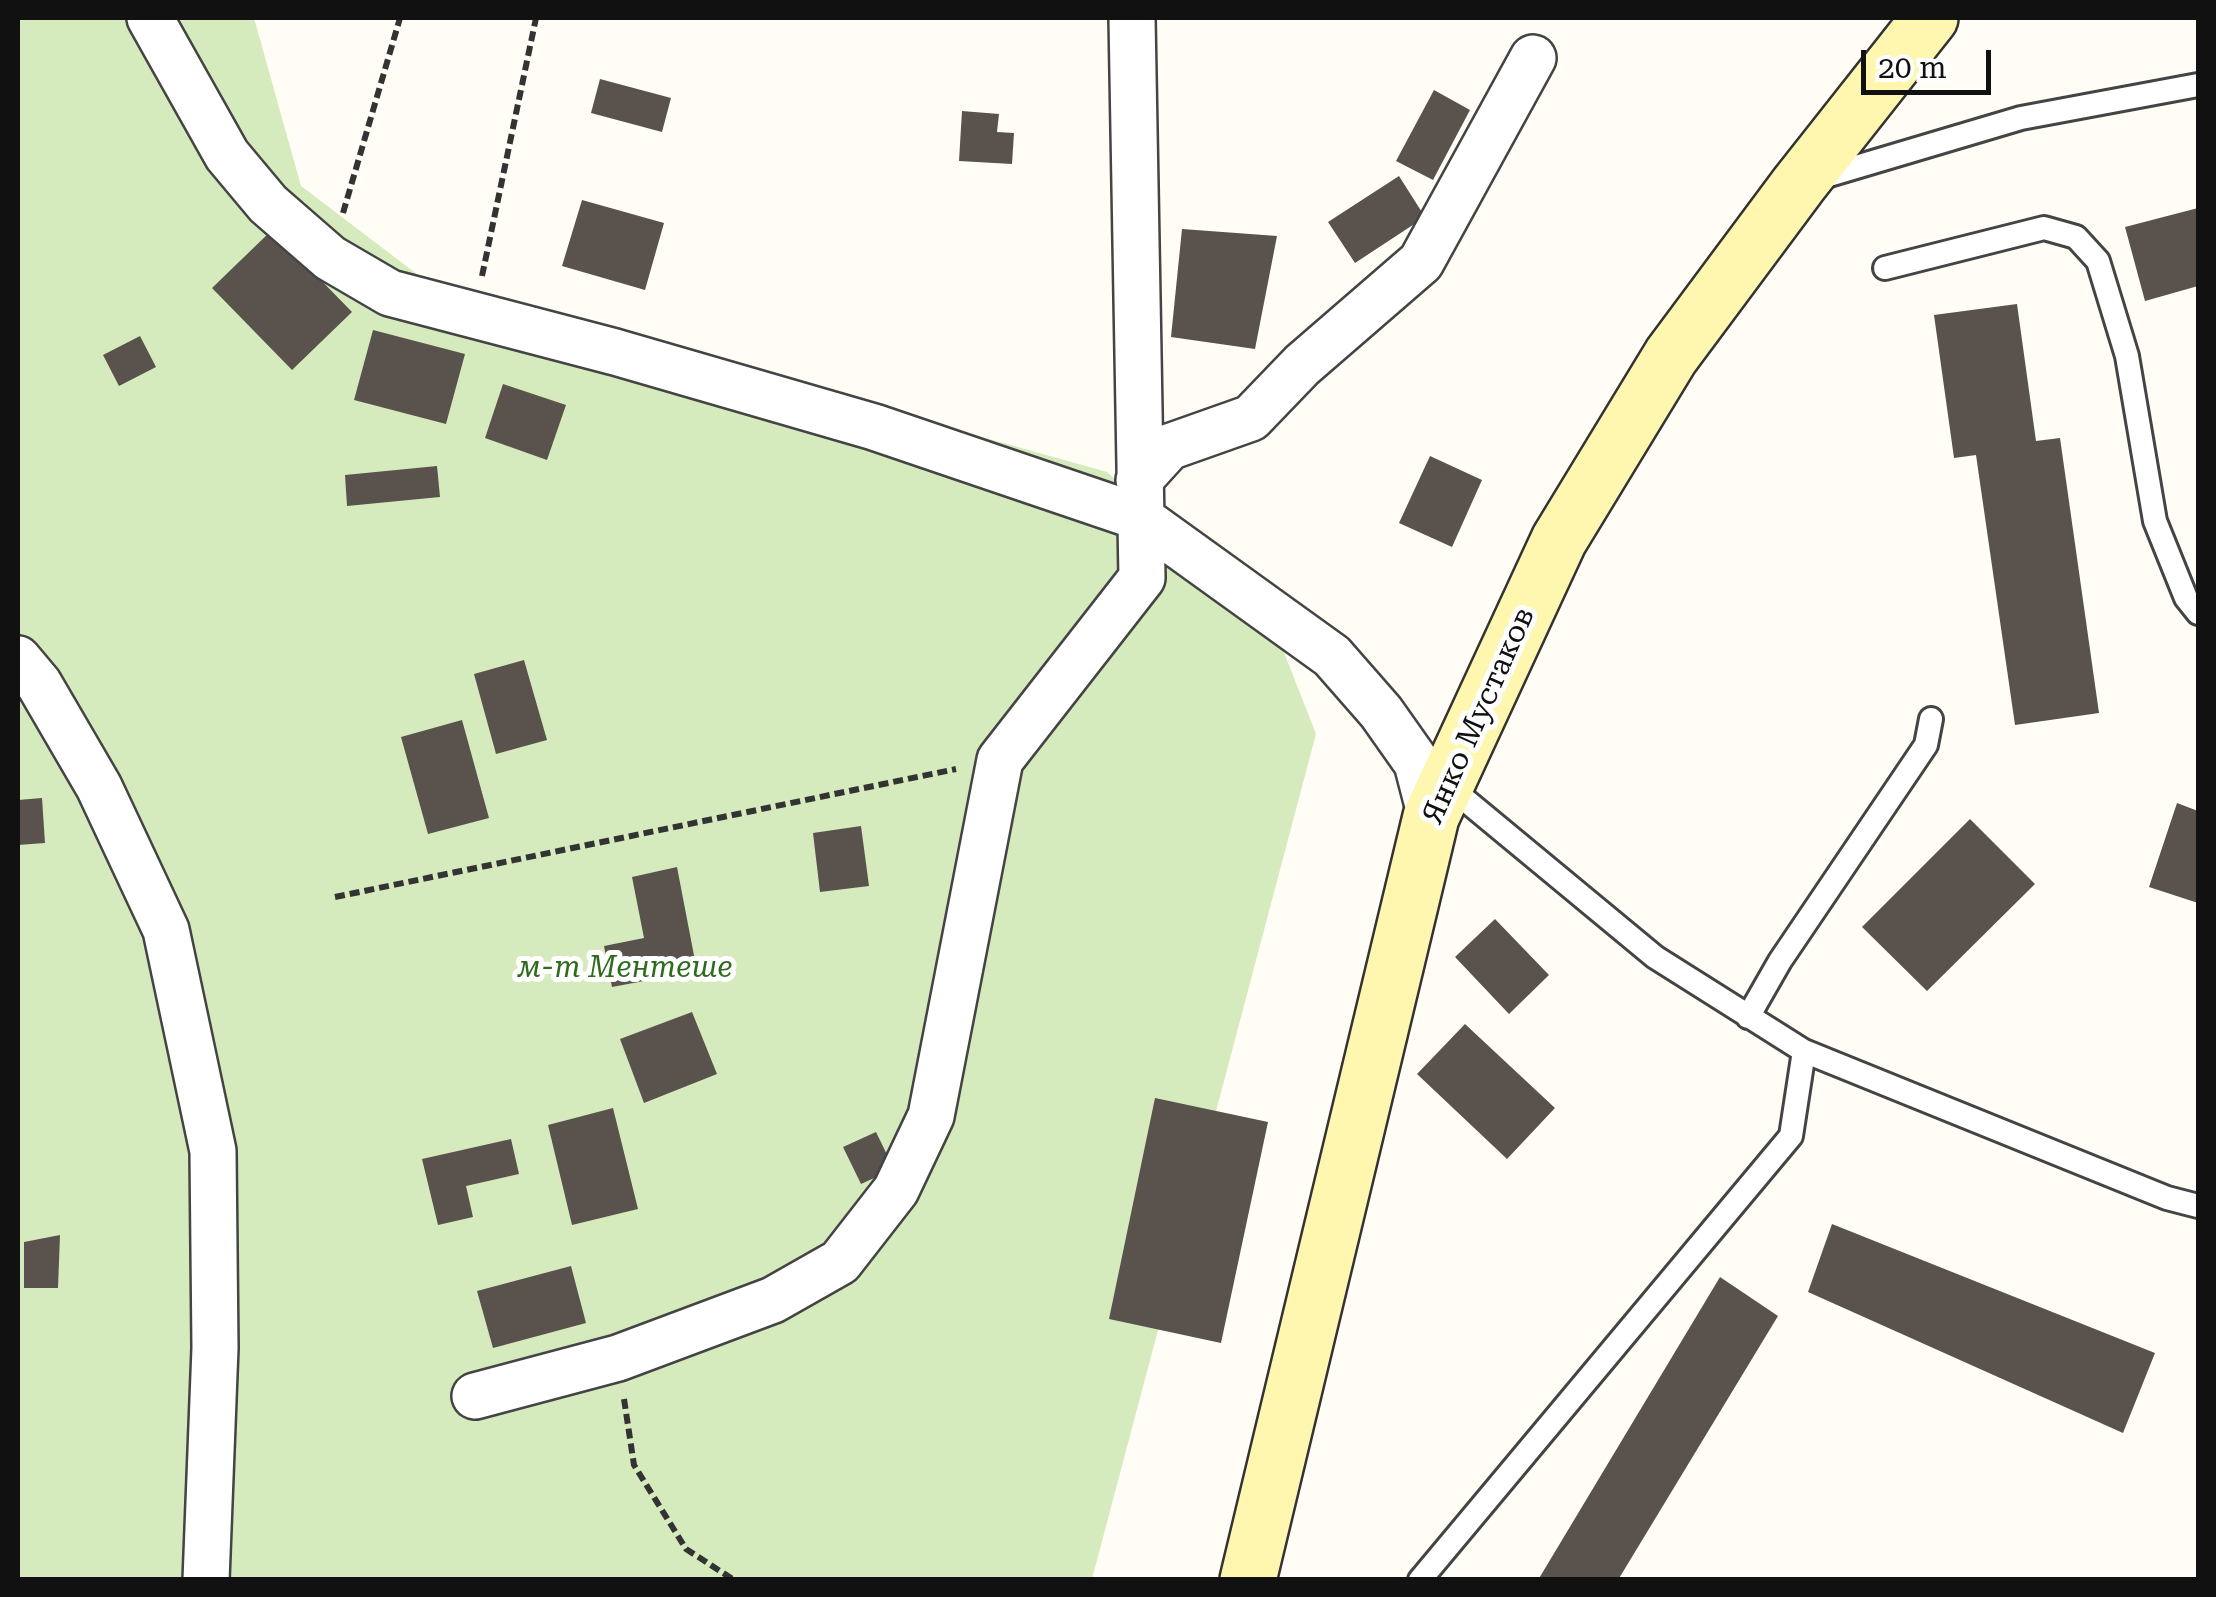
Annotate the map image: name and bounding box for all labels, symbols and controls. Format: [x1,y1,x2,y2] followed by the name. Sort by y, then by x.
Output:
[1866,30,1996,92] scale bar
[1878,50,1947,85] text: 20 m
[1415,602,1543,830] street label: Янко Мустаков
[518,950,732,986] park label: м-т Ментeше

